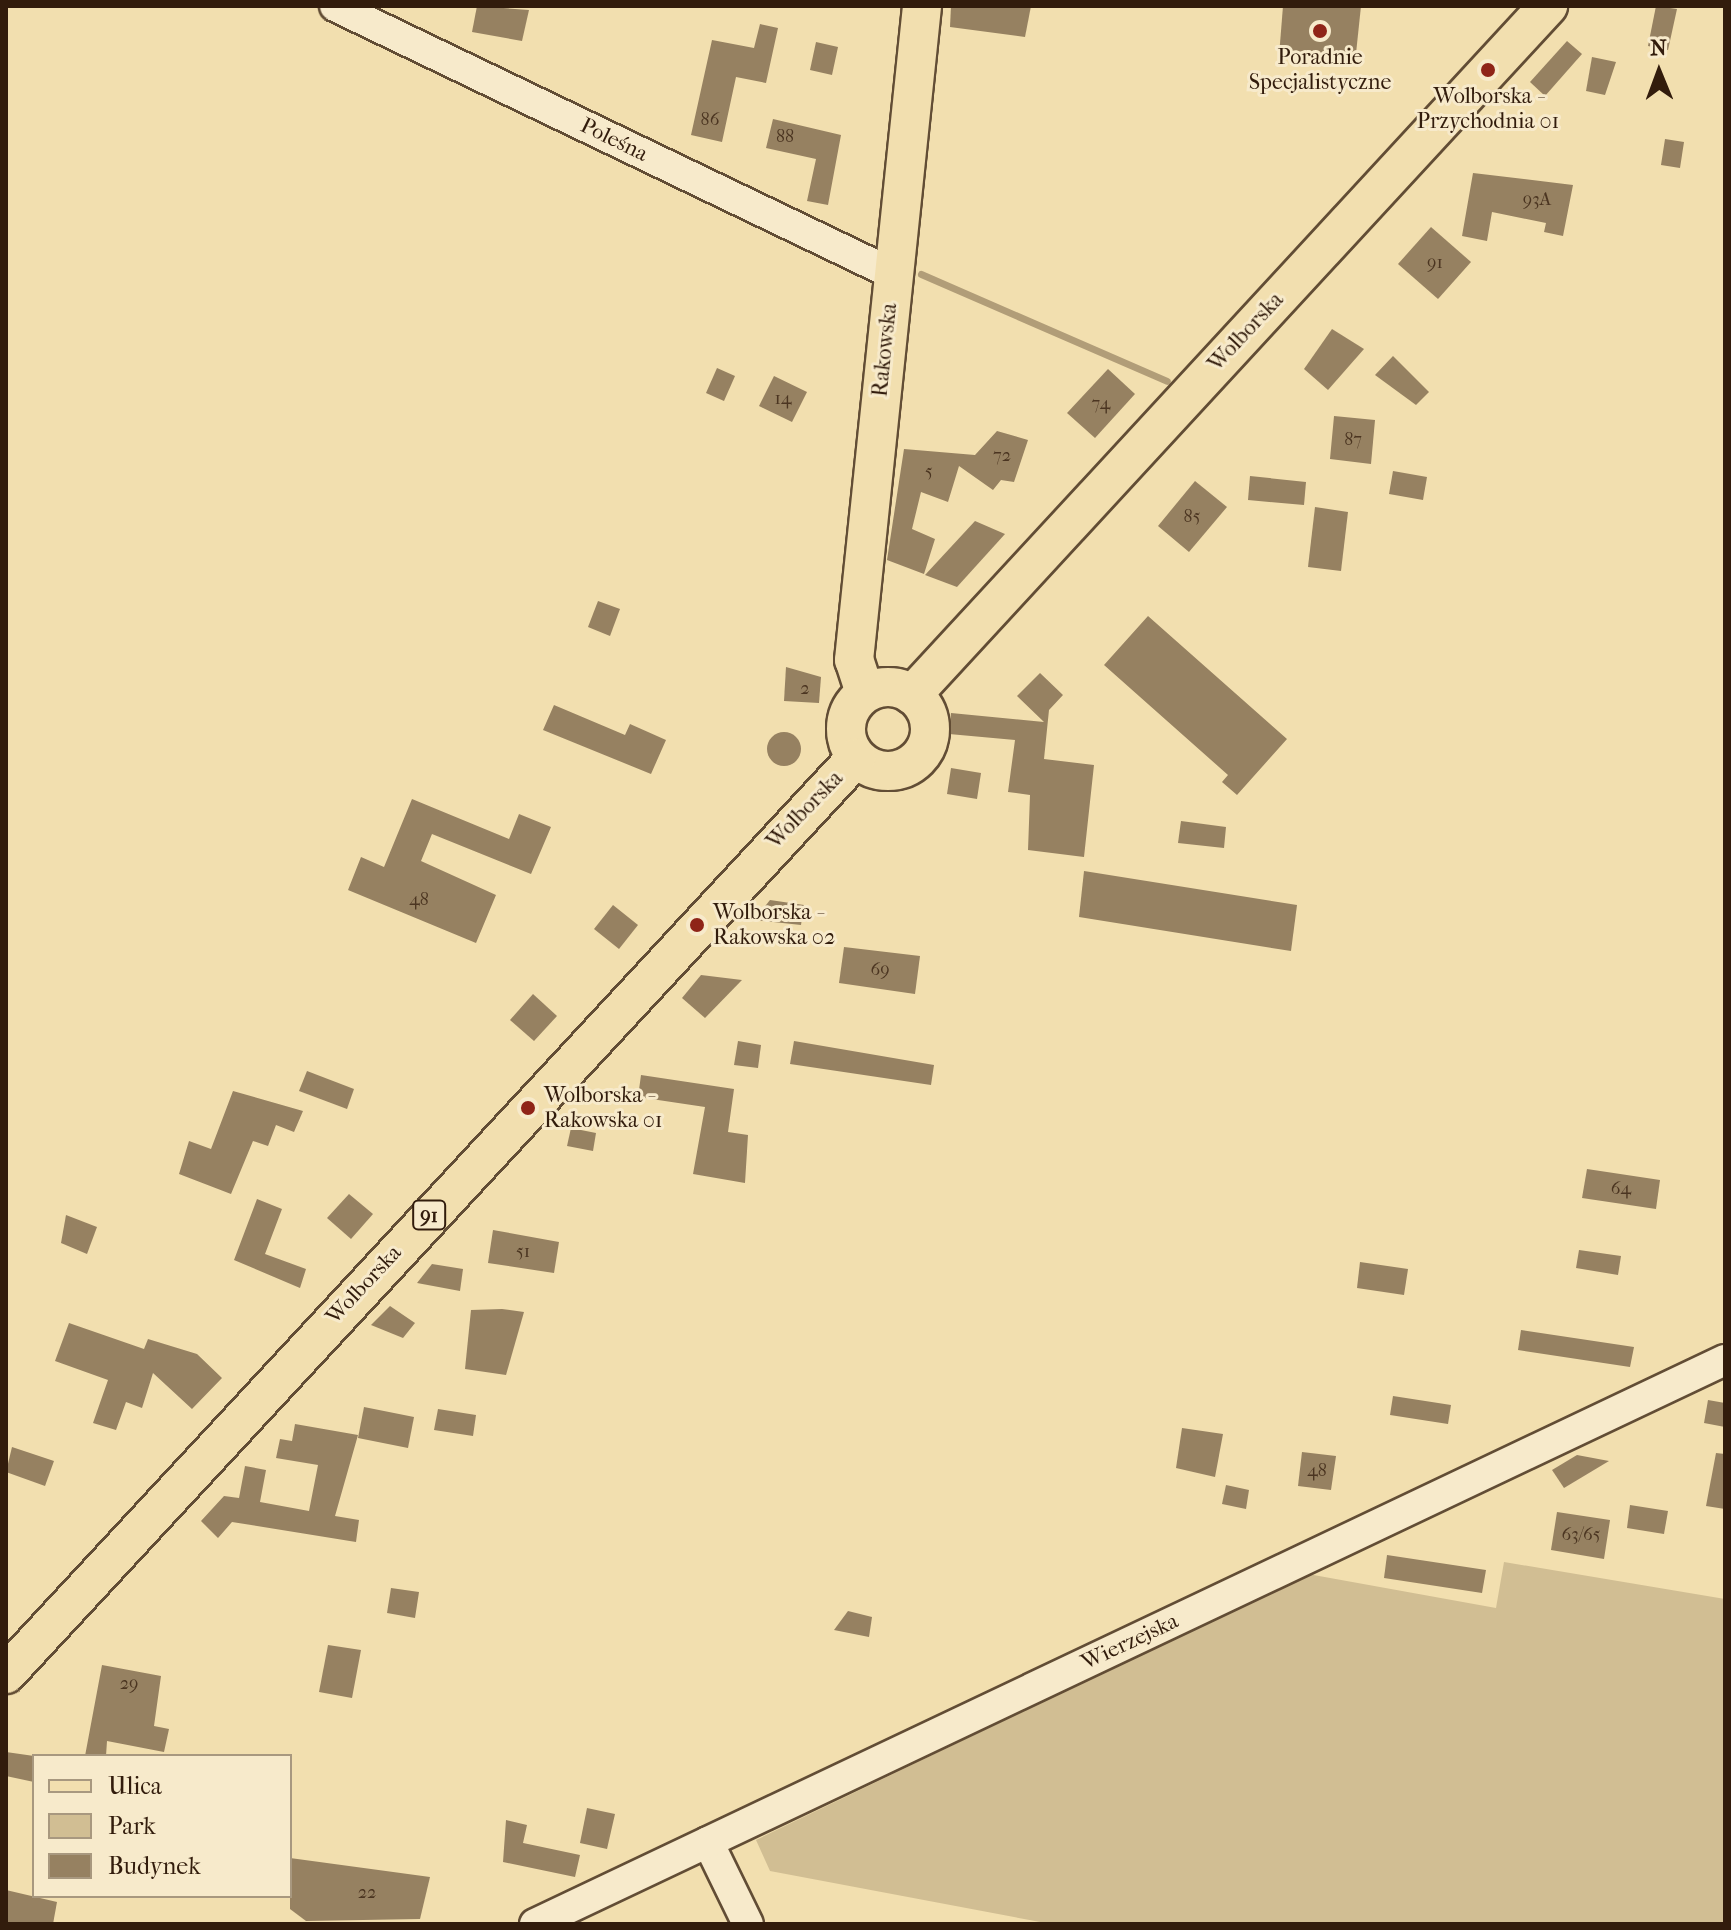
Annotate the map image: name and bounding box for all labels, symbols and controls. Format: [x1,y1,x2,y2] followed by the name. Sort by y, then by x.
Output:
[1311,22,1329,40] marker: Poradnie Specjalistyczne
[1619,32,1699,112] north arrow
[1650,35,1667,61] text: N
[1249,44,1391,96] place label: Poradnie Specjalistyczne
[1479,61,1497,79] marker: Wolborska - Przychodnia 01
[1417,83,1559,134] place label: Wolborska - Przychodnia 01
[701,109,719,131] house number: 86
[576,112,652,168] street label: Poleśna
[776,126,794,148] house number: 88
[1523,189,1551,211] house number: 93A
[1427,252,1443,274] house number: 91
[1203,287,1289,377] street label: Wolborska
[867,302,903,398] street label: Rakowska
[774,388,792,410] house number: 14
[1092,393,1110,415] house number: 74
[1344,429,1362,451] house number: 87
[993,445,1011,467] house number: 72
[925,461,933,483] house number: 5
[1184,506,1200,528] house number: 85
[800,678,810,700] house number: 2
[761,765,849,855] street label: Wolborska
[409,889,429,911] house number: 48
[713,899,835,950] place label: Wolborska - Rakowska 02
[688,916,706,934] marker: Wolborska - Rakowska 02
[870,959,890,981] house number: 69
[544,1082,663,1134] place label: Wolborska - Rakowska 01
[519,1099,537,1117] marker: Wolborska - Rakowska 01
[1611,1178,1631,1200] house number: 64
[411,1199,447,1231] road number: 91
[321,1240,407,1330] street label: Wolborska
[516,1241,530,1263] house number: 51
[1307,1460,1327,1482] house number: 48
[1561,1524,1601,1546] house number: 63/65
[1077,1608,1183,1676] street label: Wierzejska
[120,1673,138,1695] house number: 29
[32,1754,292,1898] legend
[108,1772,162,1800] text: Ulica
[108,1812,156,1840] text: Park
[108,1852,201,1880] text: Budynek
[358,1882,376,1904] house number: 22

